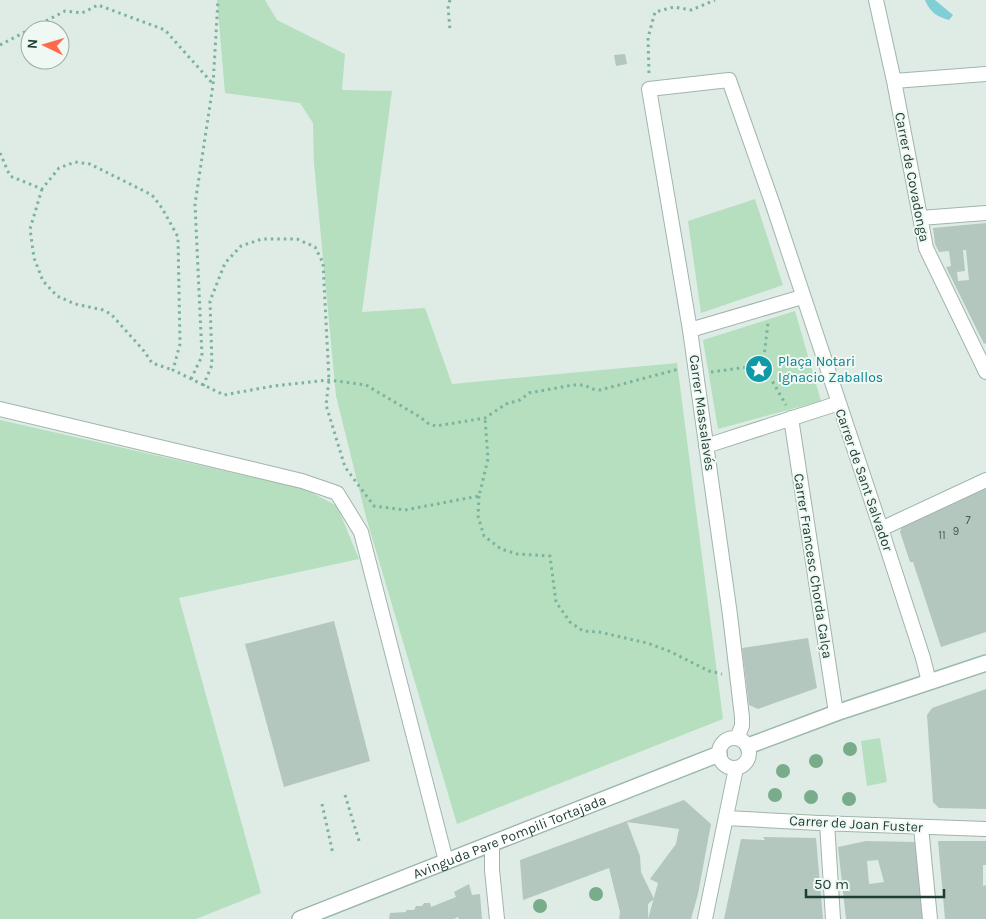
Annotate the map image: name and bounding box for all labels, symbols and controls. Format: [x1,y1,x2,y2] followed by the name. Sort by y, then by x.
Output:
[20,20,70,70] north arrow
[24,38,41,50] text: N
[891,111,933,243] street label: Carrer de Covadonga
[778,353,883,386] place label: Plaça Notari Ignacio Zaballos
[685,354,719,472] street label: Carrer Massalavés
[744,354,774,384] place icon: Plaça Notari Ignacio Zaballos
[832,406,897,554] street label: Carrer de Sant Salvador
[790,472,836,660] street label: Carrer Francesc Chorda Calça
[965,514,971,527] house number: 7
[953,525,959,538] house number: 9
[938,529,946,542] house number: 11
[410,791,608,882] street label: Avinguda Pare Pompili Tortajada
[789,812,924,836] street label: Carrer de Joan Fuster
[806,866,944,898] scale bar
[814,875,849,893] text: 50 m

